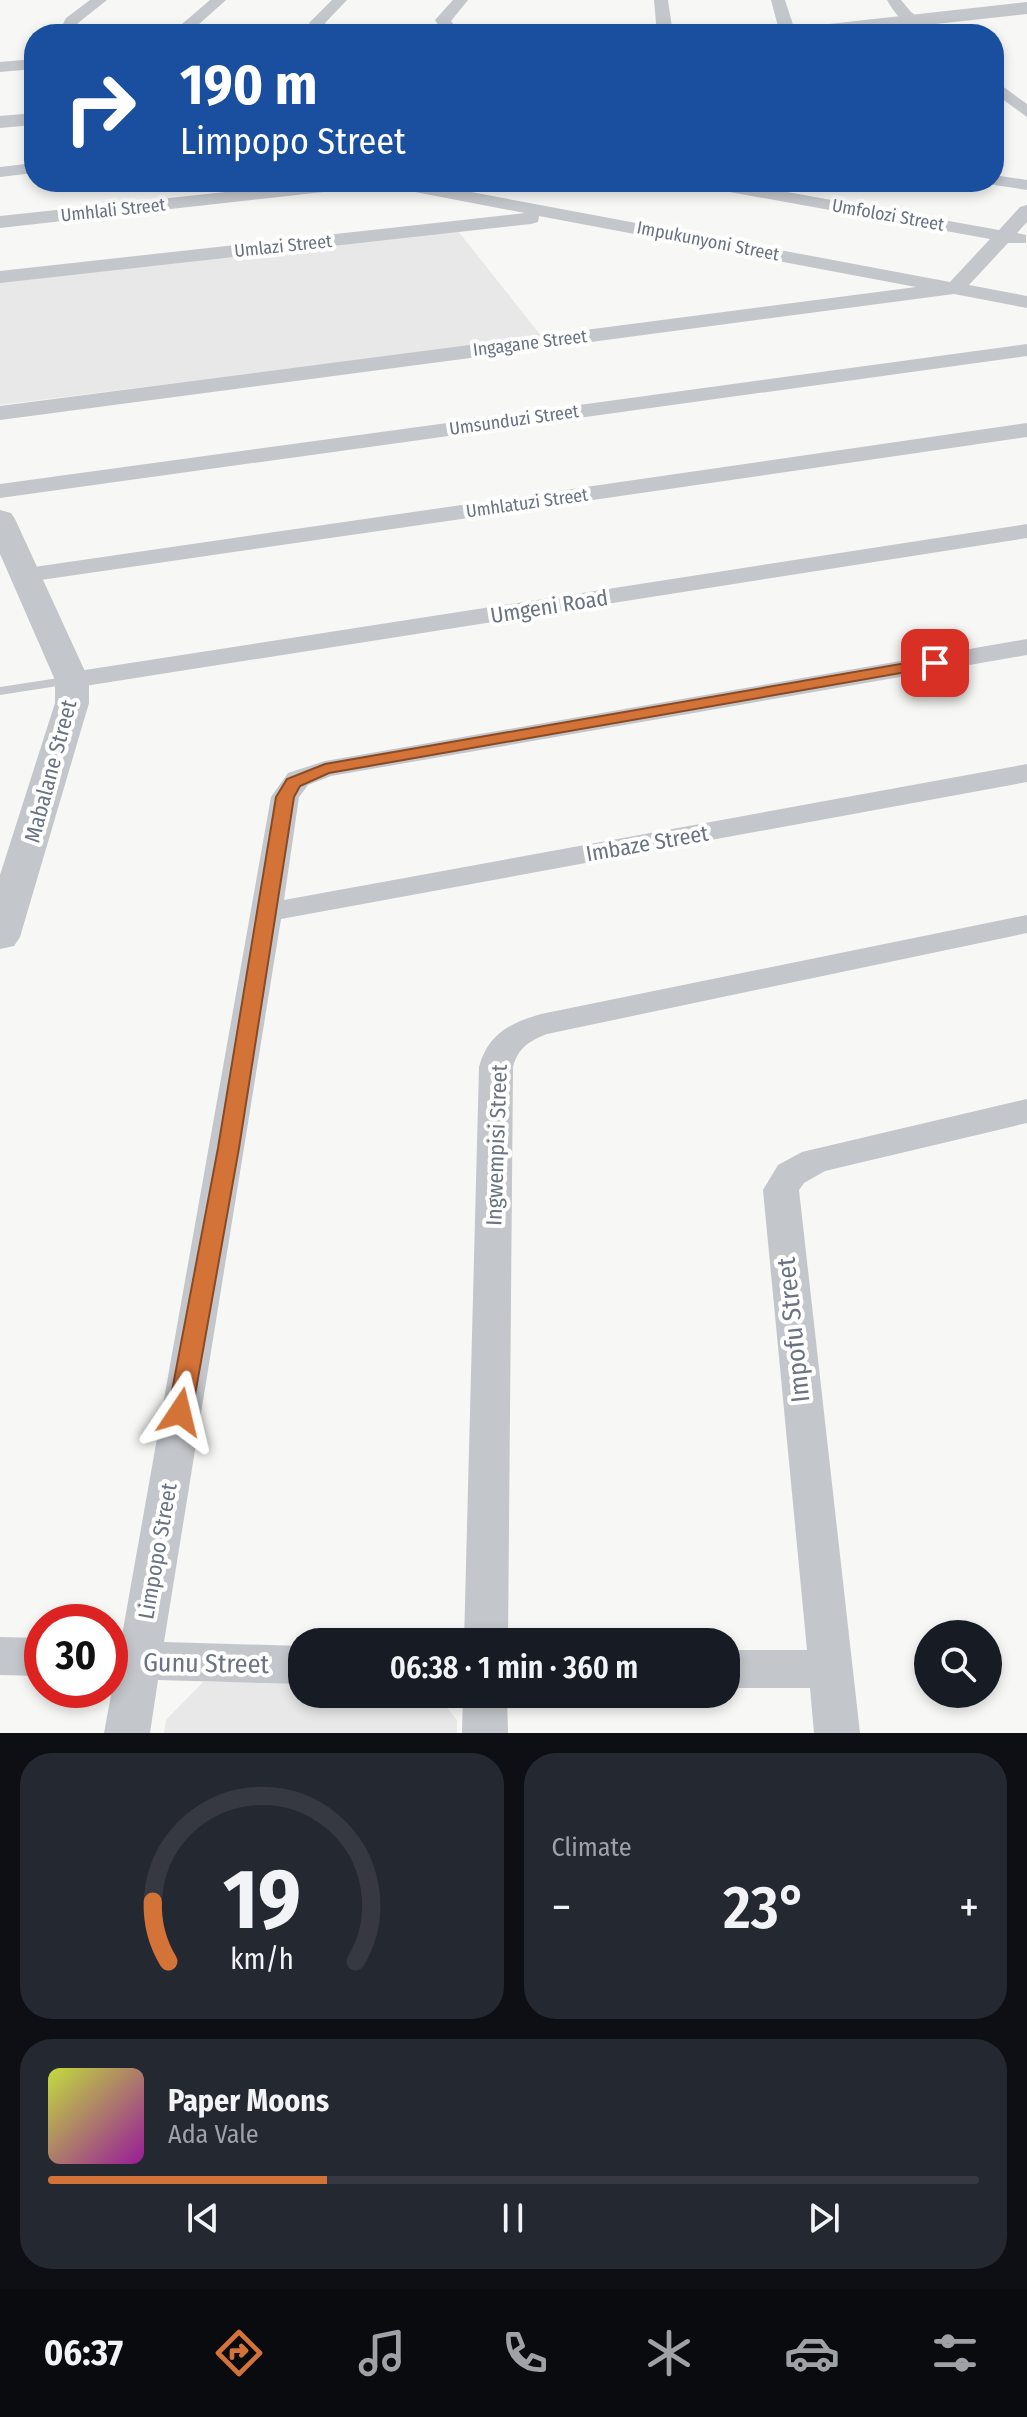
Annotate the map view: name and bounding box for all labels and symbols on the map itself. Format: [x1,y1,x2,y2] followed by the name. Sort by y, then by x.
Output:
[60,194,166,226] street label: Umhlali Street
[830,194,946,236] street label: Umfolozi Street
[635,216,781,266] street label: Impukunyoni Street
[233,230,333,262] street label: Umlazi Street
[472,325,588,361] street label: Ingagane Street
[448,400,580,440] street label: Umsunduzi Street
[465,484,589,522] street label: Umhlatuzi Street
[488,584,610,629] street label: Umgeni Road
[901,629,969,697] pin
[18,696,83,845] street label: Mabalane Street
[584,819,711,868] street label: Imbaze Street
[480,1063,513,1226] street label: Ingwempisi Street
[770,1255,817,1404] street label: Impofu Street
[138,1370,222,1454] position arrow
[132,1480,183,1621] street label: Limpopo Street
[24,1604,128,1708] speed limit sign: 30
[143,1647,270,1680] street label: Gunu Street

